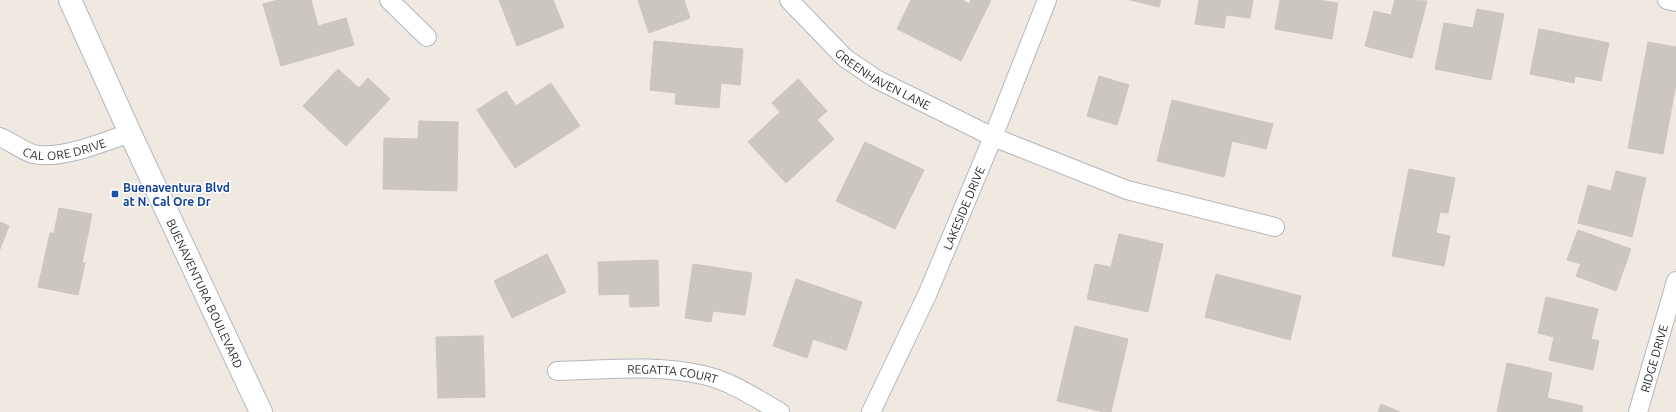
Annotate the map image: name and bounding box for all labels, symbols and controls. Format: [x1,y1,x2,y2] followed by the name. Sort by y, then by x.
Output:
[833,46,933,112] street label: GREENHAVEN LANE
[21,136,108,162] street label: CAL ORE DRIVE
[940,164,987,252] street label: LAKESIDE DRIVE
[123,181,230,208] place label: Buenaventura Blvd at N. Cal Ore Dr
[110,189,120,199] marker: Buenaventura Blvd at N. Cal Ore Dr
[165,217,246,370] street label: BUENAVENTURA BOULEVARD
[1638,323,1670,394] street label: RIDGE DRIVE
[627,362,720,385] street label: REGATTA COURT

